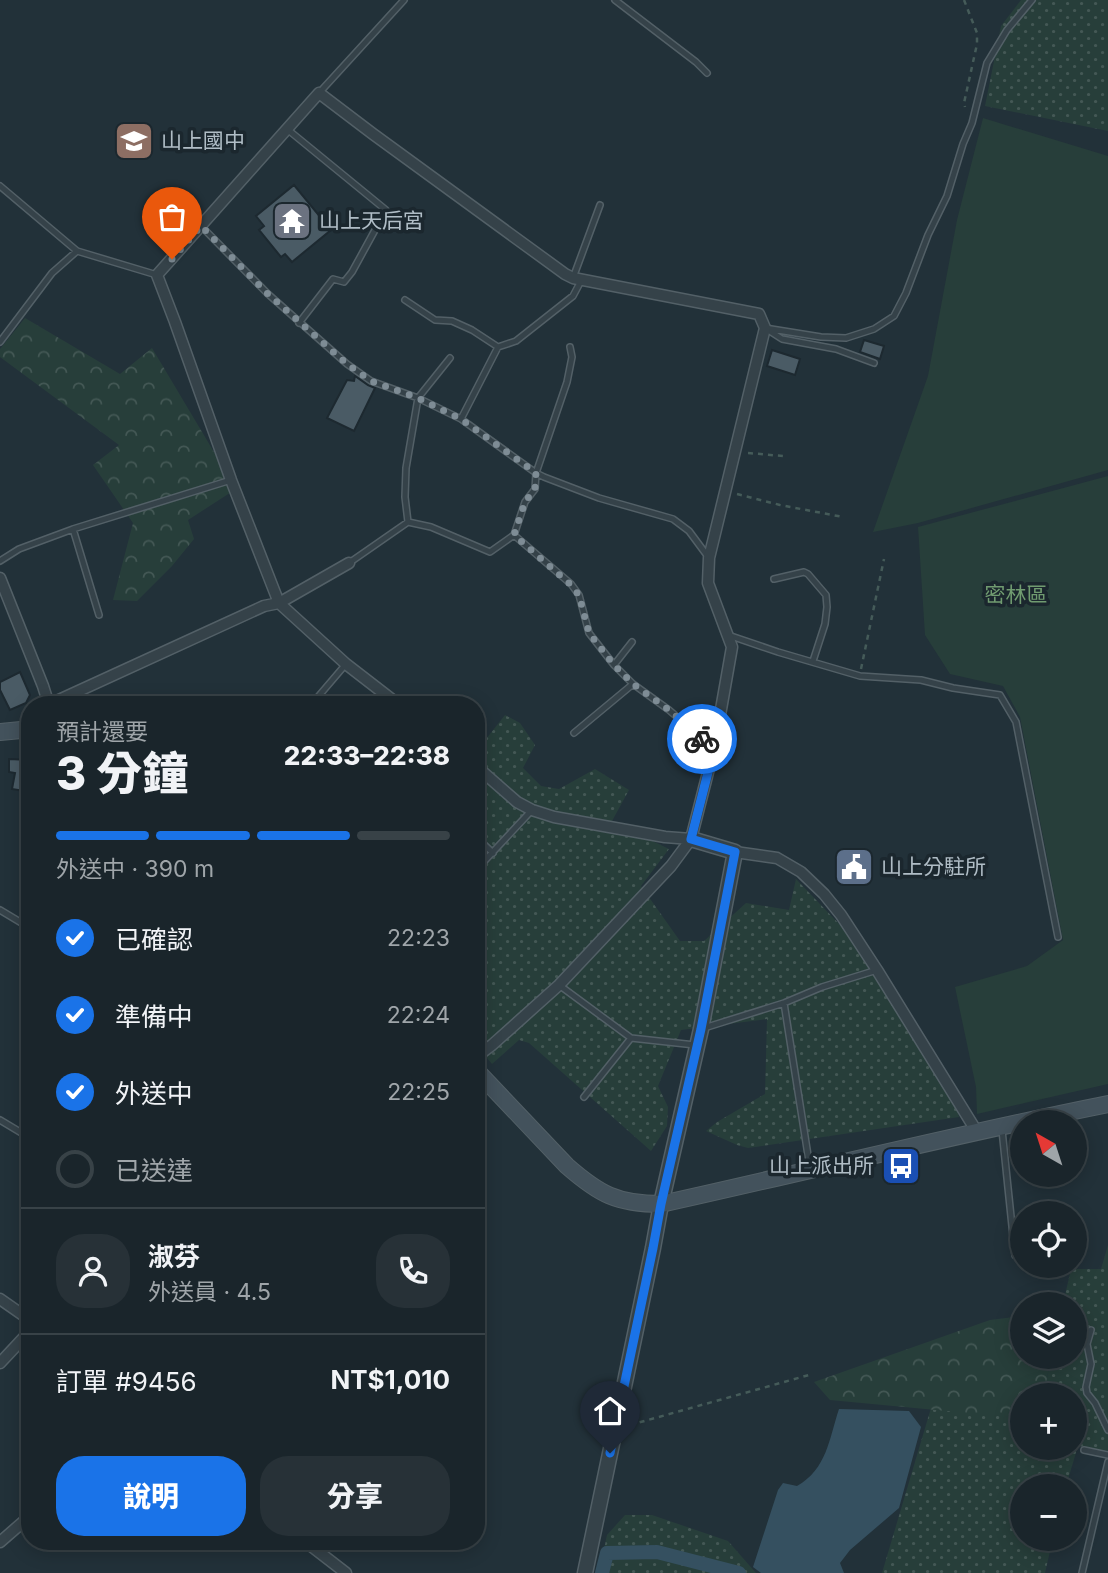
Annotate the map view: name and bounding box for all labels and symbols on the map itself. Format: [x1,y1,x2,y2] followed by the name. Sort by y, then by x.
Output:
[113,120,155,162] school or university icon: 山上國中
[161,128,245,153] place label: 山上國中
[142,187,202,259] pin
[271,200,313,242] temple icon: 山上天后宮
[319,208,424,233] place label: 山上天后宮
[985,582,1048,607] park label: 密林區
[667,704,737,774] courier
[833,846,875,888] public building icon: 山上分駐所
[881,854,986,879] place label: 山上分駐所
[1010,1110,1087,1186] north arrow
[880,1145,922,1187] bus stop icon: 山上派出所
[769,1153,874,1178] place label: 山上派出所
[580,1381,640,1453] pin

